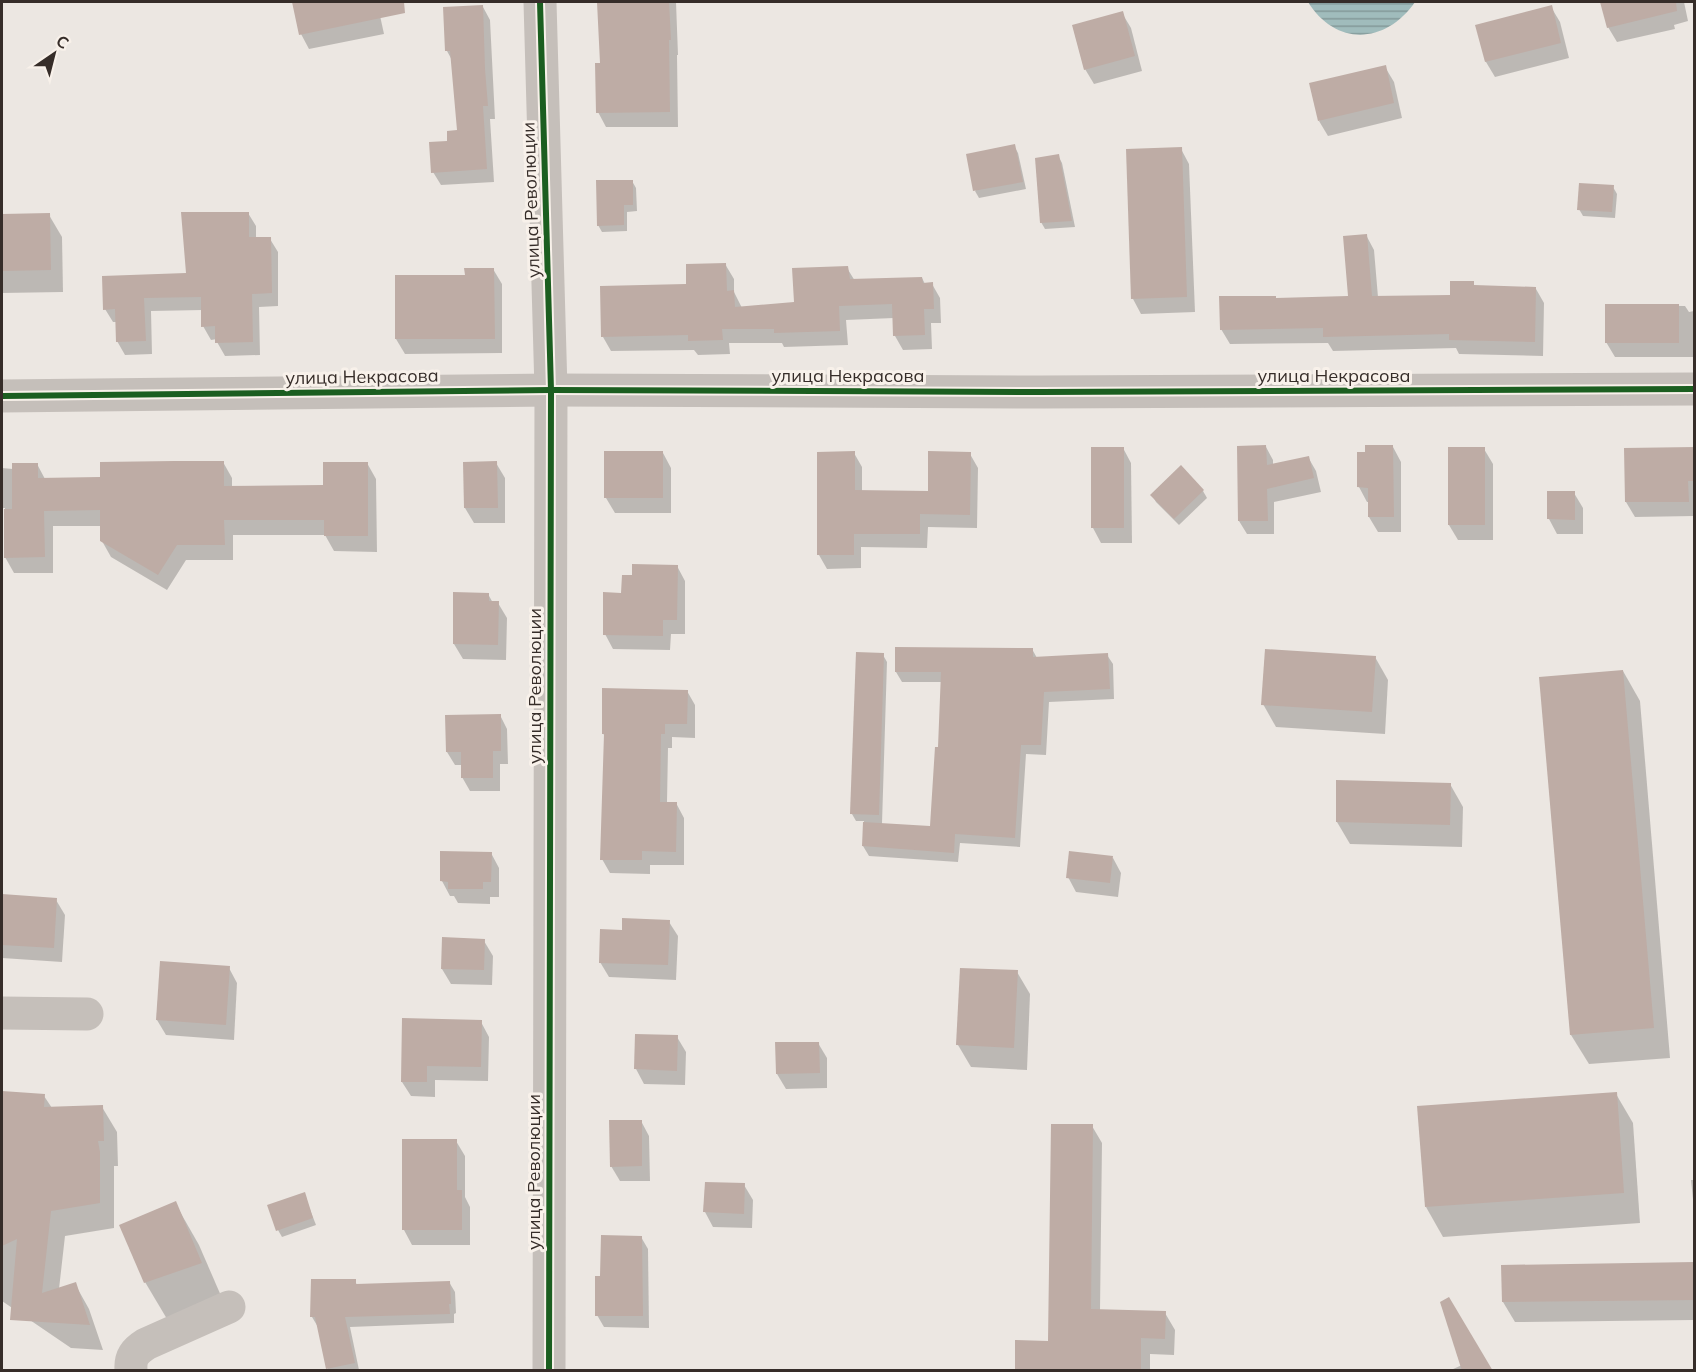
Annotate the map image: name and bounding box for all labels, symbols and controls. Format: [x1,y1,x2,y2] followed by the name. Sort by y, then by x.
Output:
[24,24,84,84] north arrow
[52,30,73,53] text: С
[516,122,545,278] street label: улица Революции
[285,364,439,389] street label: улица Некрасова
[771,364,925,387] street label: улица Некрасова
[1257,364,1411,387] street label: улица Некрасова
[523,608,546,764] street label: улица Революции
[522,1094,545,1250] street label: улица Революции

